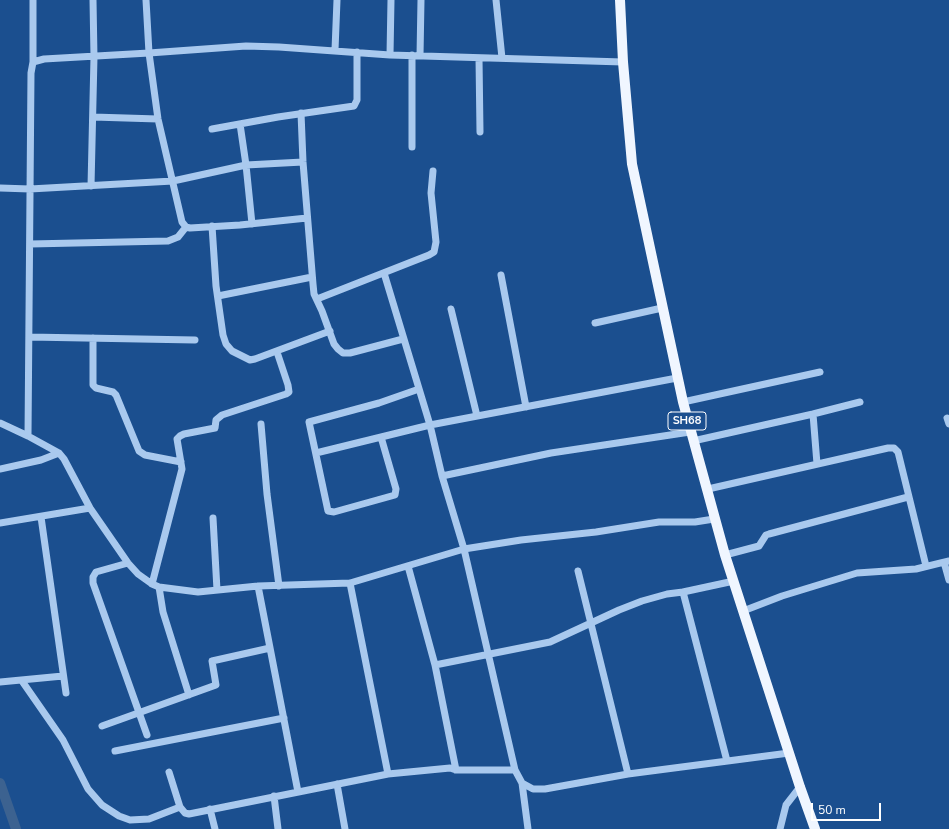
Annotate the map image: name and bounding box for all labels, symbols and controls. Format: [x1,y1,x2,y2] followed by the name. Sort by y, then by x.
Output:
[668,412,706,430] road number: SH68
[813,795,883,821] scale bar
[818,802,846,818] text: 50 m

